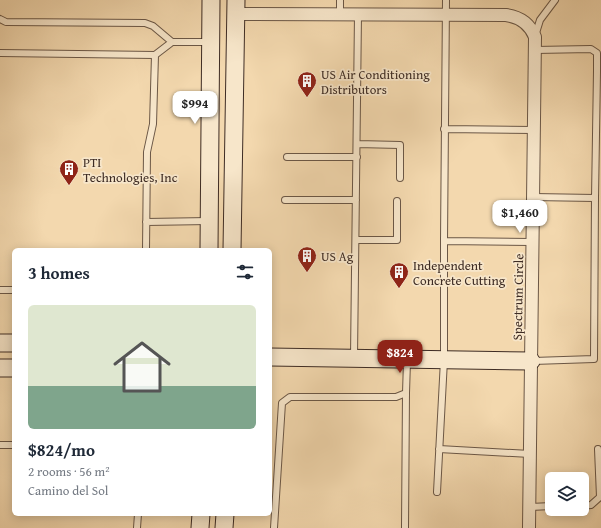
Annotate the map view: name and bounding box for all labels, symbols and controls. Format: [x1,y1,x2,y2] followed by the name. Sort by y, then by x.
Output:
[321,65,430,99] place label: US Air Conditioning Distributors
[296,70,318,98] building icon: US Air Conditioning Distributors
[171,91,219,125] pin: $994
[182,94,208,113] text: $994
[83,153,178,187] place label: PTI Technologies, Inc
[58,158,80,186] building icon: PTI Technologies, Inc
[487,200,553,234] pin: $1,460
[501,203,539,222] text: $1,460
[296,245,318,273] building icon: US Ag
[321,247,354,266] place label: US Ag
[508,253,528,341] street label: Spectrum Circle
[413,256,506,290] place label: Independent Concrete Cutting
[28,260,90,285] text: 3 homes
[234,261,256,283] icon: filters
[388,261,410,289] building icon: Independent Concrete Cutting
[106,331,178,403] icon: home
[376,340,424,374] pin: $824
[387,343,413,362] text: $824
[28,437,95,462] text: $824/mo
[28,462,110,481] text: 2 rooms · 56 m²
[545,472,589,516] map controls
[545,472,589,516] button: layers
[28,481,108,500] text: Camino del Sol

